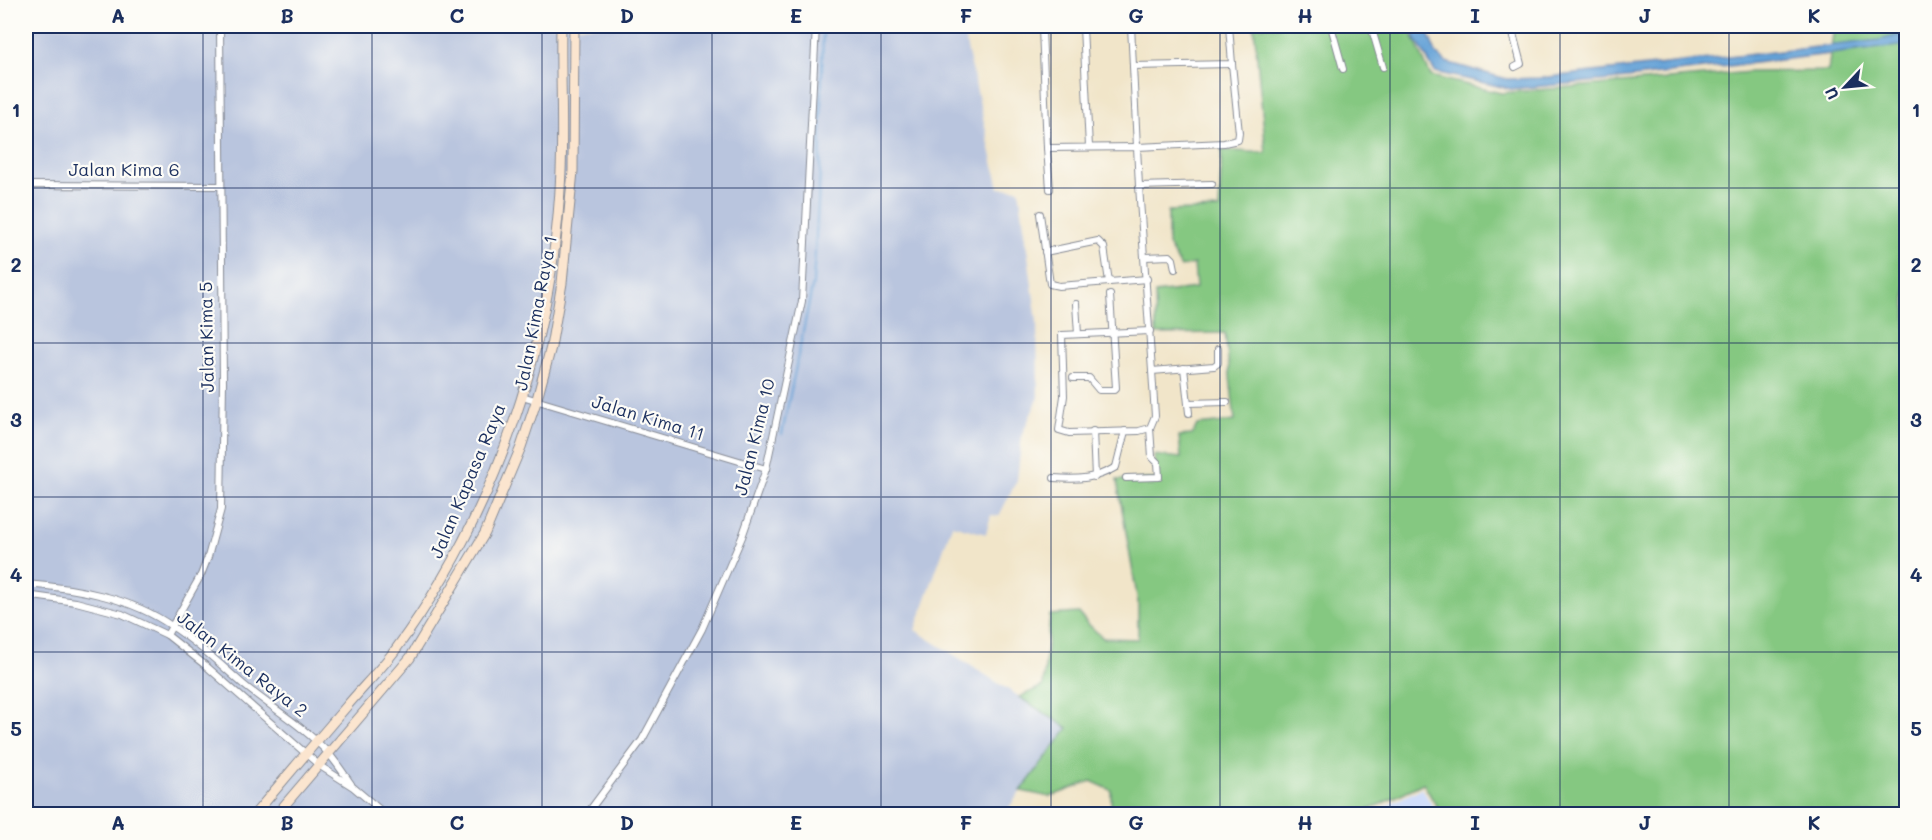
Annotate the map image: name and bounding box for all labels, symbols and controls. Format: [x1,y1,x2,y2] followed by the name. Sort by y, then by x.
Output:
[111,2,125,28] text: A
[280,2,294,28] text: B
[450,2,465,28] text: C
[620,2,634,28] text: D
[790,2,802,28] text: E
[960,2,973,28] text: F
[1128,2,1144,28] text: G
[1297,2,1313,28] text: H
[1470,2,1480,28] text: I
[1638,2,1652,28] text: J
[1807,2,1821,28] text: K
[1815,57,1875,117] north arrow
[1819,84,1843,103] text: U
[12,96,20,122] text: 1
[1912,96,1920,122] text: 1
[68,157,180,181] street label: Jalan Kima 6
[508,233,562,392] street label: Jalan Kima Raya 1
[10,251,22,277] text: 2
[1910,251,1922,277] text: 2
[193,281,219,393] street label: Jalan Kima 5
[728,376,780,498] street label: Jalan Kima 10
[589,389,707,446] street label: Jalan Kima 11
[424,399,511,562] street label: Jalan Kapasa Raya
[10,406,22,432] text: 3
[1910,406,1922,432] text: 3
[10,561,23,587] text: 4
[1910,561,1923,587] text: 4
[172,605,313,722] street label: Jalan Kima Raya 2
[10,715,22,741] text: 5
[1910,715,1922,741] text: 5
[111,809,125,835] text: A
[280,809,294,835] text: B
[450,809,465,835] text: C
[620,809,634,835] text: D
[790,809,802,835] text: E
[960,809,973,835] text: F
[1128,809,1144,835] text: G
[1297,809,1313,835] text: H
[1470,809,1480,835] text: I
[1638,809,1652,835] text: J
[1807,809,1821,835] text: K

